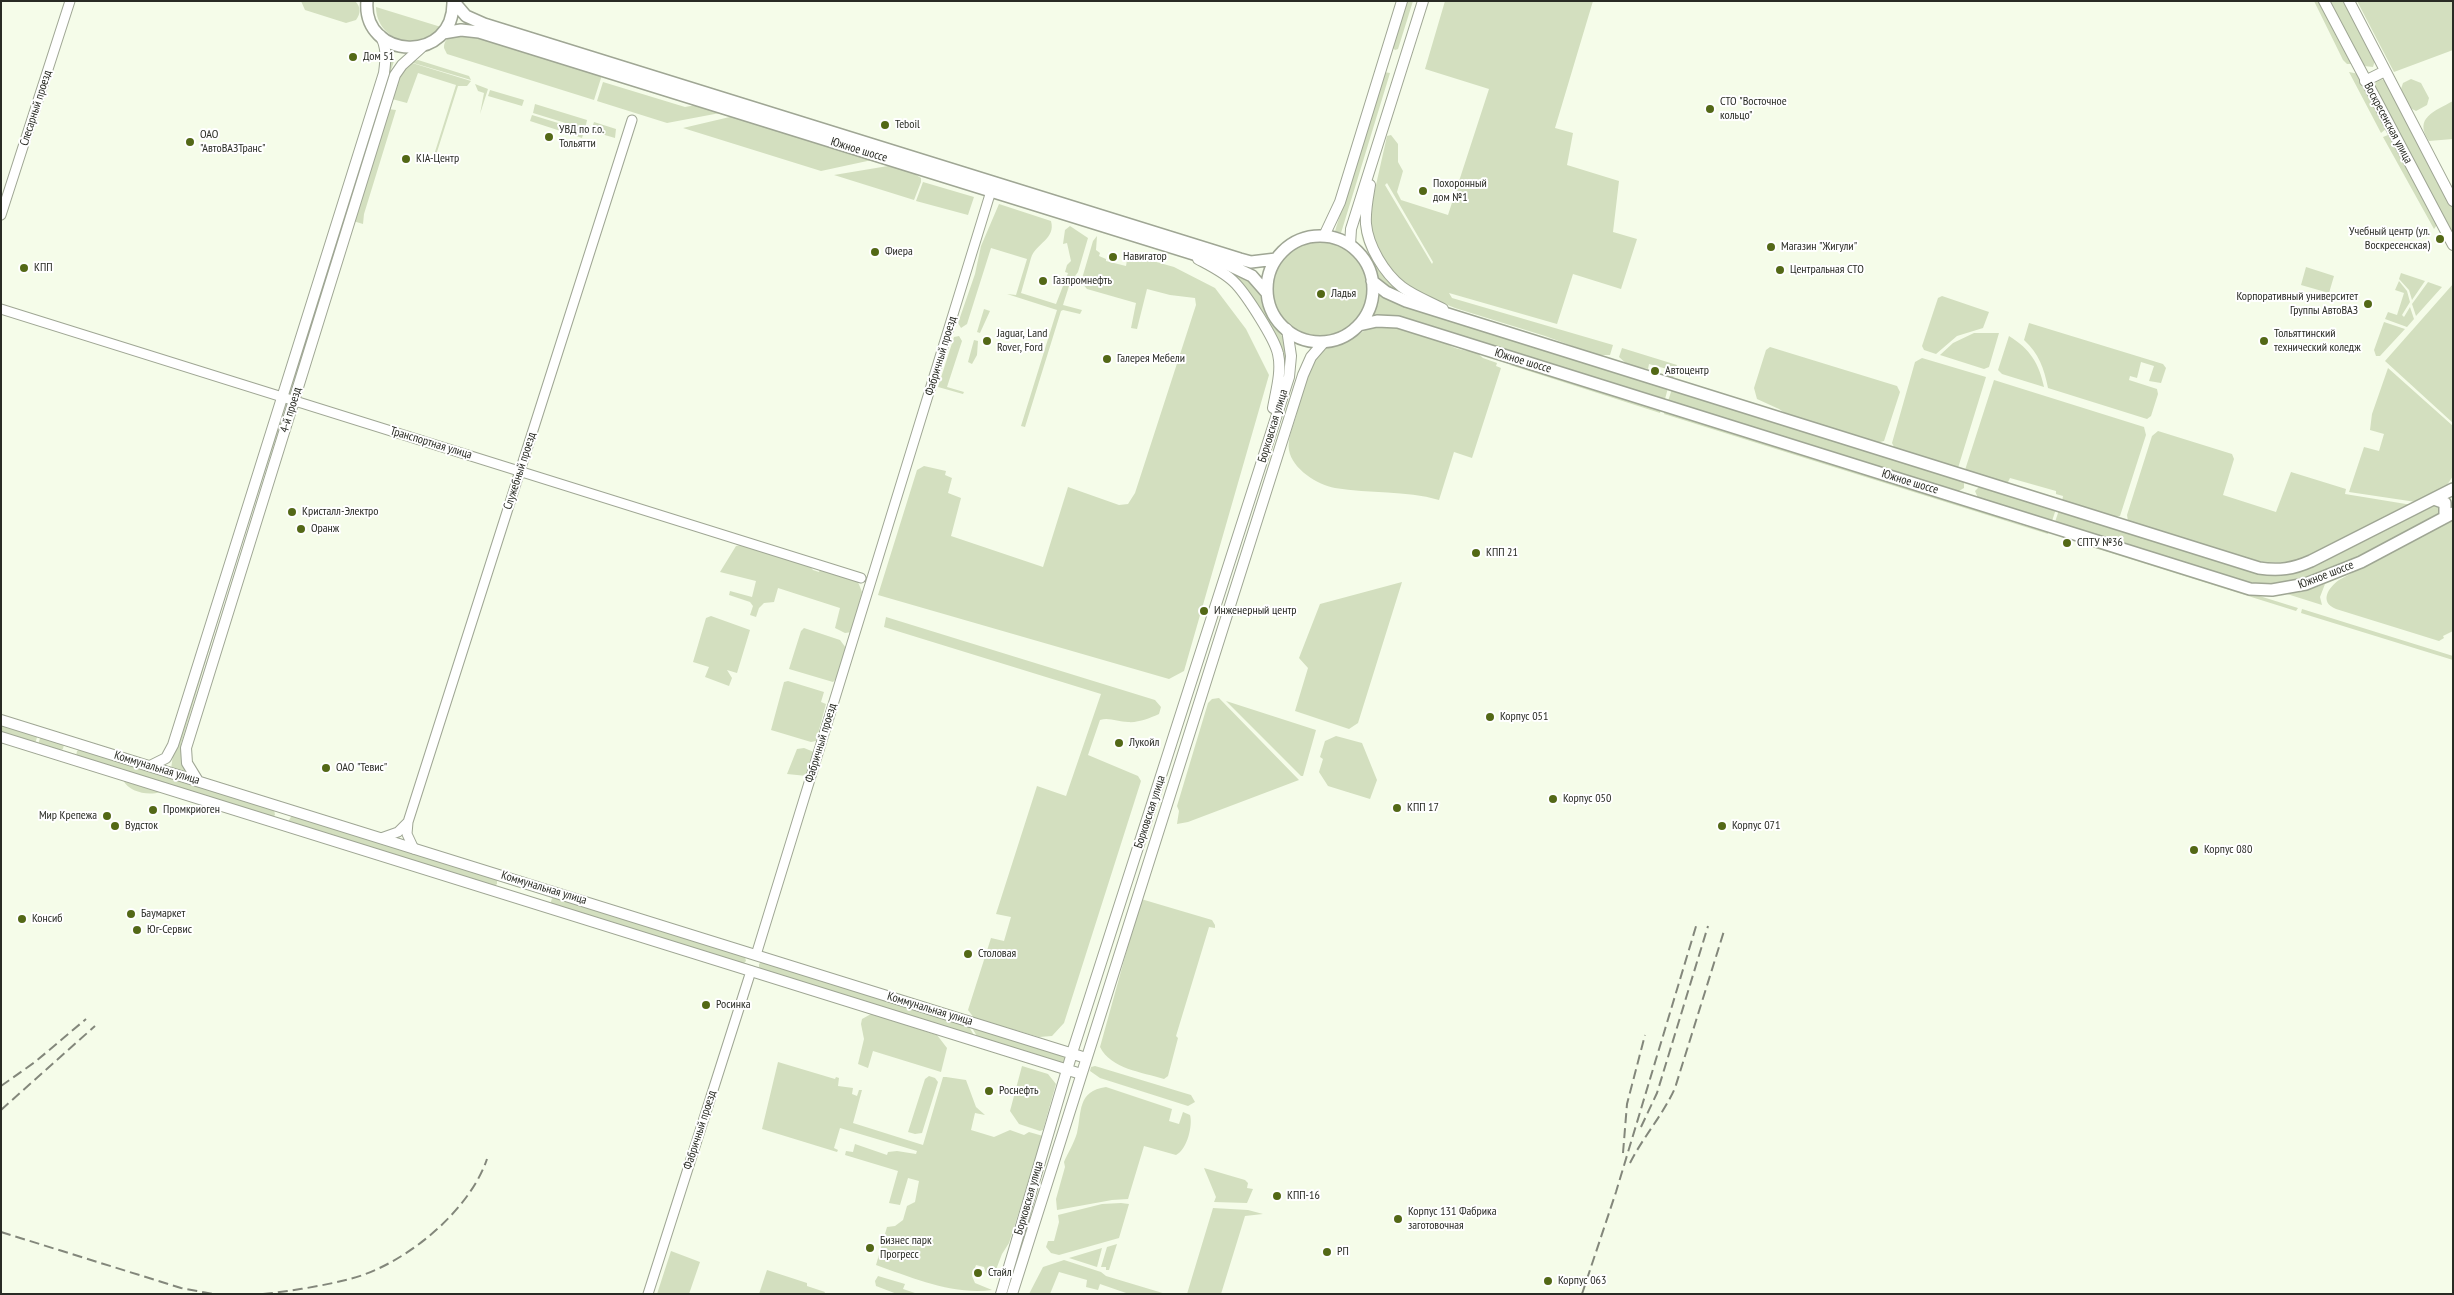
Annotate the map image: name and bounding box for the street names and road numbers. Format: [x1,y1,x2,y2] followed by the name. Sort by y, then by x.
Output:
[17,68,55,148] street label: Слесарный проезд
[2361,80,2415,166] street label: Воскресенская улица
[829,135,889,165] street label: Южное шоссе
[922,315,960,397] street label: Фабричный проезд
[1493,346,1553,376] street label: Южное шоссе
[277,386,305,434] street label: 4-й проезд
[1255,388,1291,464] street label: Борковская улица
[388,424,474,462] street label: Транспортная улица
[501,431,539,511] street label: Служебный проезд
[1880,467,1940,497] street label: Южное шоссе
[2296,558,2356,592] street label: Южное шоссе
[802,702,840,784] street label: Фабричный проезд
[112,748,202,788] street label: Коммунальная улица
[1131,774,1169,850] street label: Борковская улица
[499,868,589,908] street label: Коммунальная улица
[885,989,975,1029] street label: Коммунальная улица
[680,1089,720,1171] street label: Фабричный проезд
[1012,1160,1046,1236] street label: Борковская улица

